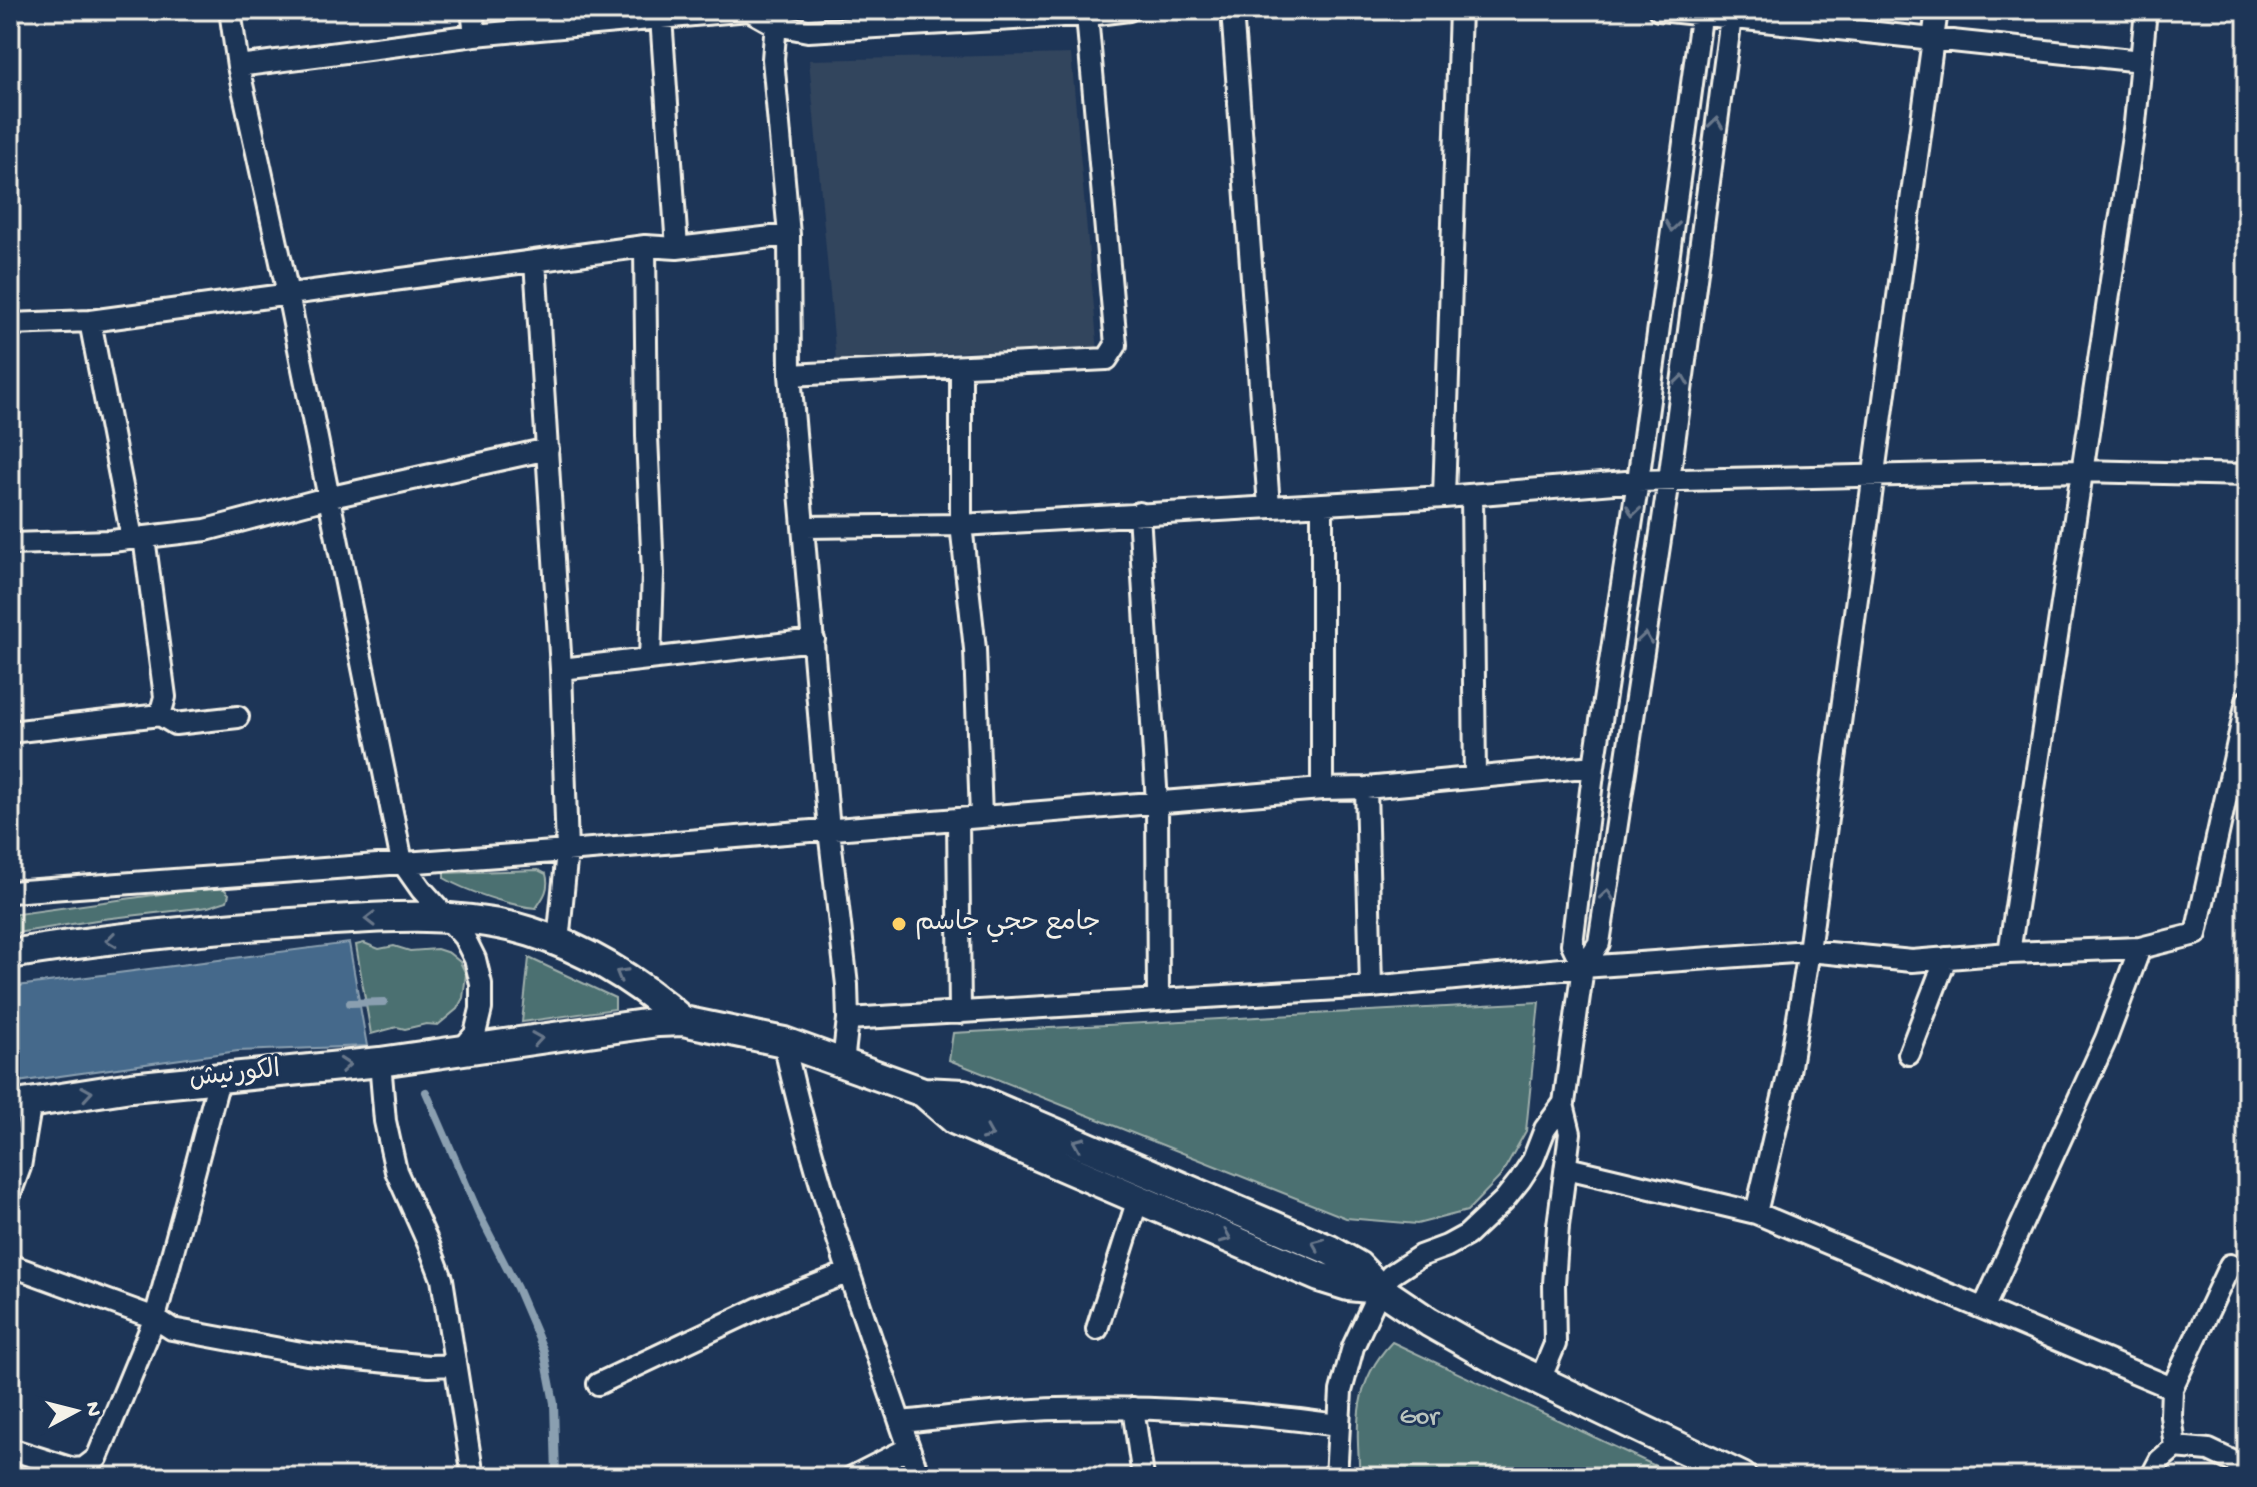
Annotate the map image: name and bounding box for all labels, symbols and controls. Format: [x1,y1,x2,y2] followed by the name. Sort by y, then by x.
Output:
[1708,116,1725,129] one-way arrow
[1664,219,1681,233] one-way arrow
[1673,373,1690,387] one-way arrow
[1625,504,1642,518] one-way arrow
[1636,631,1653,644] one-way arrow
[1597,888,1614,902] one-way arrow
[915,909,1101,943] place label: جامع حجي جاسم
[363,910,376,928] one-way arrow
[890,915,908,933] marker: جامع حجي جاسم
[104,931,118,948] one-way arrow
[615,968,630,984] one-way arrow
[530,1032,544,1049] one-way arrow
[188,1056,282,1096] street label: الكورنيش
[339,1057,352,1074] one-way arrow
[80,1085,94,1102] one-way arrow
[980,1124,994,1140] one-way arrow
[1072,1136,1086,1152] one-way arrow
[1218,1227,1233,1243] one-way arrow
[1311,1238,1325,1254] one-way arrow
[36,1371,116,1451] north arrow
[78,1400,106,1418] text: N
[1399,1403,1441,1434] park label: Gor

